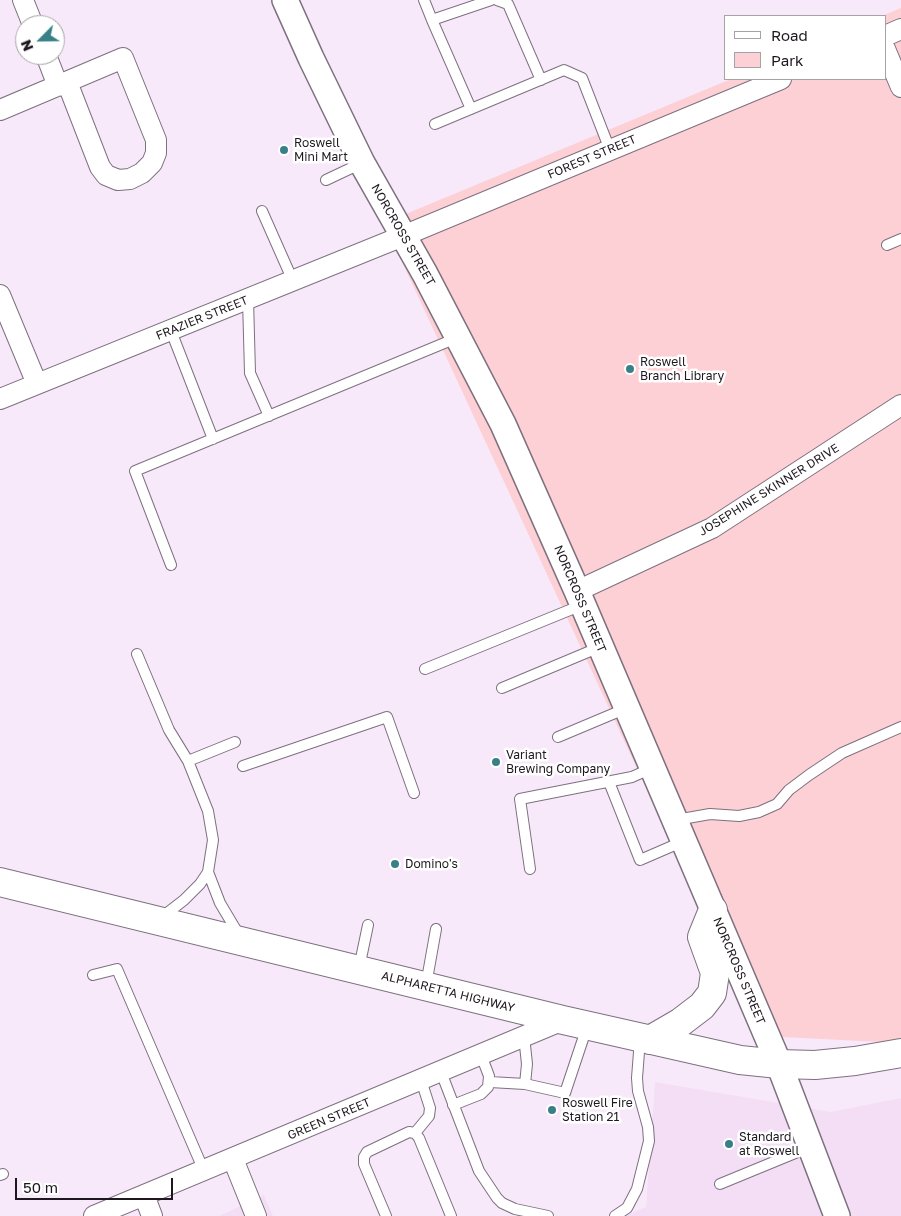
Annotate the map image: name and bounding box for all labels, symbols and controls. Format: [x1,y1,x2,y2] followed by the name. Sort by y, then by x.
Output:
[15,15,65,65] north arrow
[724,15,886,80] legend
[771,26,808,44] text: Road
[17,37,37,54] text: N
[771,51,803,69] text: Park
[546,132,638,182] street label: FOREST STREET
[294,136,348,164] place label: Roswell Mini Mart
[278,144,290,156] marker: Roswell Mini Mart
[368,182,438,288] street label: NORCROSS STREET
[154,293,250,343] street label: FRAZIER STREET
[640,355,724,383] place label: Roswell Branch Library
[624,363,636,375] marker: Roswell Branch Library
[696,441,842,539] street label: JOSEPHINE SKINNER DRIVE
[551,543,609,655] street label: NORCROSS STREET
[506,748,610,776] place label: Variant Brewing Company
[490,756,502,768] marker: Variant Brewing Company
[405,857,458,871] place label: Domino's
[389,858,401,870] marker: Domino's
[710,915,768,1027] street label: NORCROSS STREET
[380,968,516,1016] street label: ALPHARETTA HIGHWAY
[285,1095,373,1143] street label: GREEN STREET
[562,1096,633,1124] place label: Roswell Fire Station 21
[546,1104,558,1116] marker: Roswell Fire Station 21
[739,1130,799,1158] place label: Standard at Roswell
[723,1138,735,1150] marker: Standard at Roswell
[18,1168,175,1200] scale bar
[23,1178,58,1196] text: 50 m

